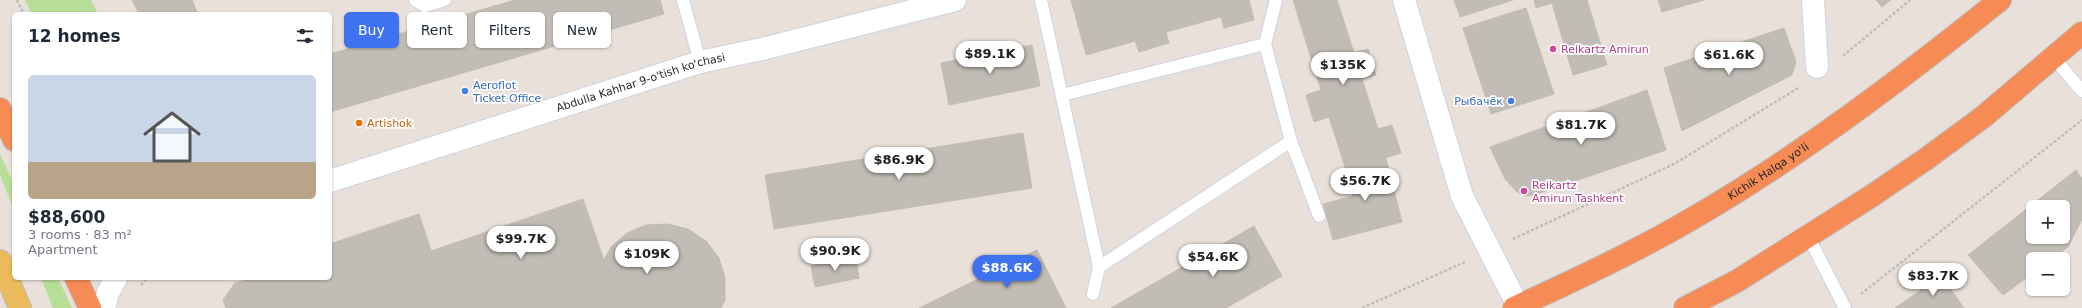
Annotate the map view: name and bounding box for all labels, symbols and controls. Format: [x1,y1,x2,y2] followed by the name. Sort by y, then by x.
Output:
[344,12,399,48] chip: Buy
[407,12,467,48] chip: Rent
[475,12,545,48] chip: Filters
[553,12,611,48] chip: New
[294,25,316,47] icon: filters
[28,26,121,46] text: 12 homes
[957,41,1023,75] pin: $89.1K
[1696,42,1762,76] pin: $61.6K
[1561,43,1649,56] place label: Reikartz Amirun
[1548,44,1558,54] marker: Reikartz Amirun
[964,46,1016,61] text: $89.1K
[1703,47,1755,62] text: $61.6K
[555,51,726,115] street label: Abdulla Kahhar 9-o'tish ko'chasi
[1315,52,1371,86] pin: $135K
[1320,57,1366,72] text: $135K
[472,79,541,105] place label: Aeroflot Ticket Office
[460,86,470,96] marker: Aeroflot Ticket Office
[1454,95,1503,108] place label: Рыбачёк
[1506,96,1516,106] marker: Рыбачёк
[136,101,208,173] icon: home
[1548,112,1614,146] pin: $81.7K
[367,117,413,130] place label: Artishok
[1555,117,1607,132] text: $81.7K
[354,118,364,128] marker: Artishok
[1726,140,1811,203] street label: Kichik Halqa yo'li
[866,147,932,181] pin: $86.9K
[873,152,925,167] text: $86.9K
[1332,168,1398,202] pin: $56.7K
[1339,173,1391,188] text: $56.7K
[1532,179,1624,205] place label: Reikartz Amirun Tashkent
[1519,186,1529,196] marker: Reikartz Amirun Tashkent
[2026,200,2070,296] map controls
[2026,200,2070,244] button: +
[28,207,105,227] text: $88,600
[488,226,554,260] pin: $99.7K
[28,227,132,242] text: 3 rooms · 83 m²
[495,231,547,246] text: $99.7K
[802,238,868,272] pin: $90.9K
[619,241,675,275] pin: $109K
[28,242,98,257] text: Apartment
[809,243,861,258] text: $90.9K
[1180,244,1246,278] pin: $54.6K
[624,246,670,261] text: $109K
[1187,249,1239,264] text: $54.6K
[2026,252,2070,296] button: −
[974,255,1040,289] pin: $88.6K
[981,260,1033,275] text: $88.6K
[1900,263,1966,297] pin: $83.7K
[1907,268,1959,283] text: $83.7K

